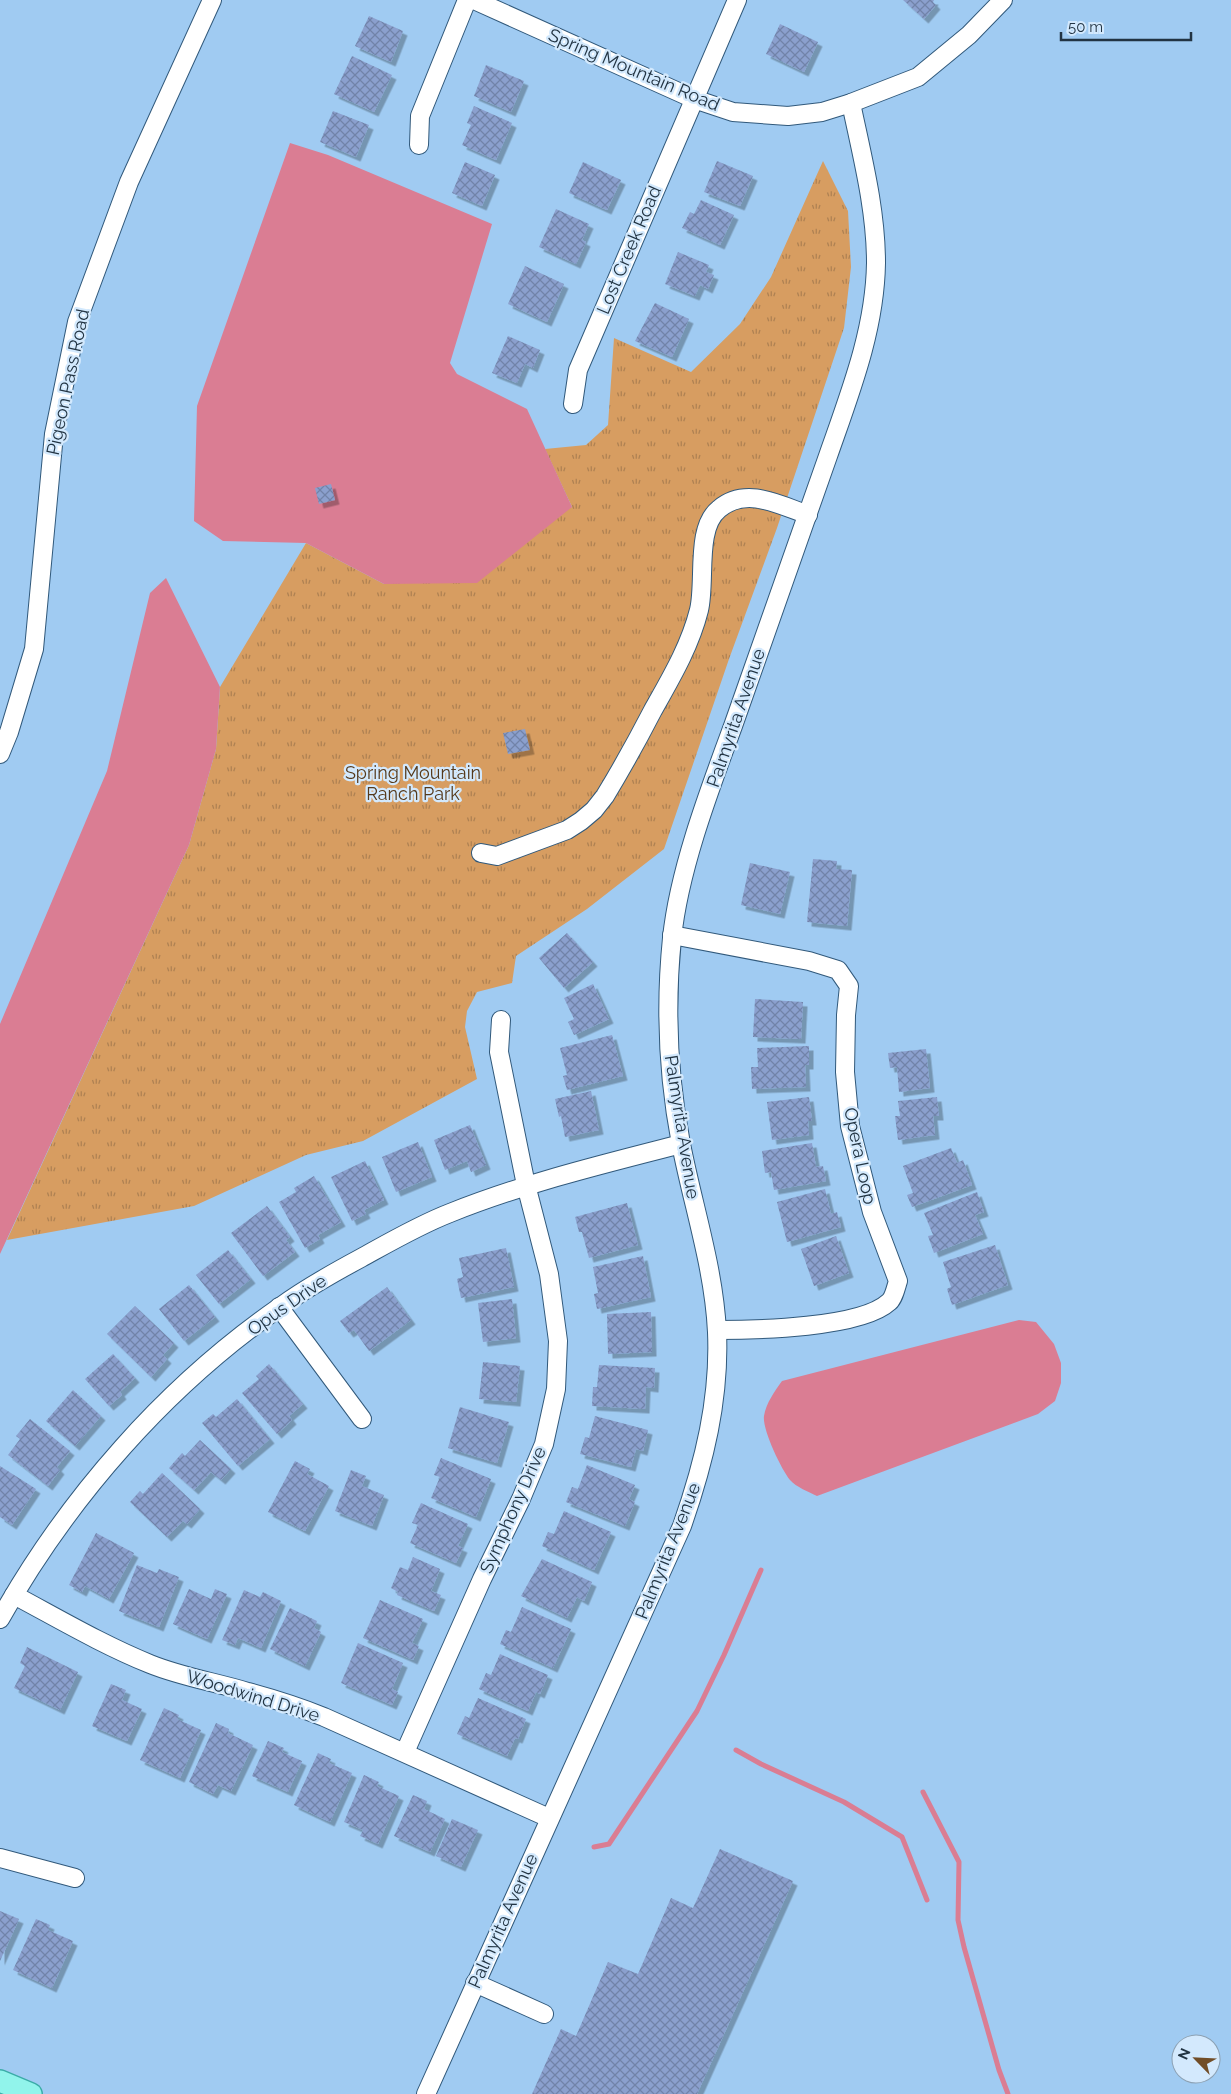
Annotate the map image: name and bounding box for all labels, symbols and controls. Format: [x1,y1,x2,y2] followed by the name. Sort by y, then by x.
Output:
[1061,10,1191,42] scale bar
[1068,18,1103,36] text: 50 m
[545,24,723,115] street label: Spring Mountain Road
[592,183,665,317] street label: Lost Creek Road
[42,307,93,457] street label: Pigeon Pass Road
[702,645,769,790] street label: Palmyrita Avenue
[345,762,481,804] park label: Spring Mountain Ranch Park
[661,1054,704,1201] street label: Palmyrita Avenue
[840,1105,881,1206] street label: Opera Loop
[243,1270,331,1339] street label: Opus Drive
[475,1443,550,1576] street label: Symphony Drive
[631,1479,705,1622] street label: Palmyrita Avenue
[184,1665,323,1726] street label: Woodwind Drive
[463,1850,542,1991] street label: Palmyrita Avenue
[1171,2034,1221,2084] north arrow
[1175,2046,1194,2062] text: N

